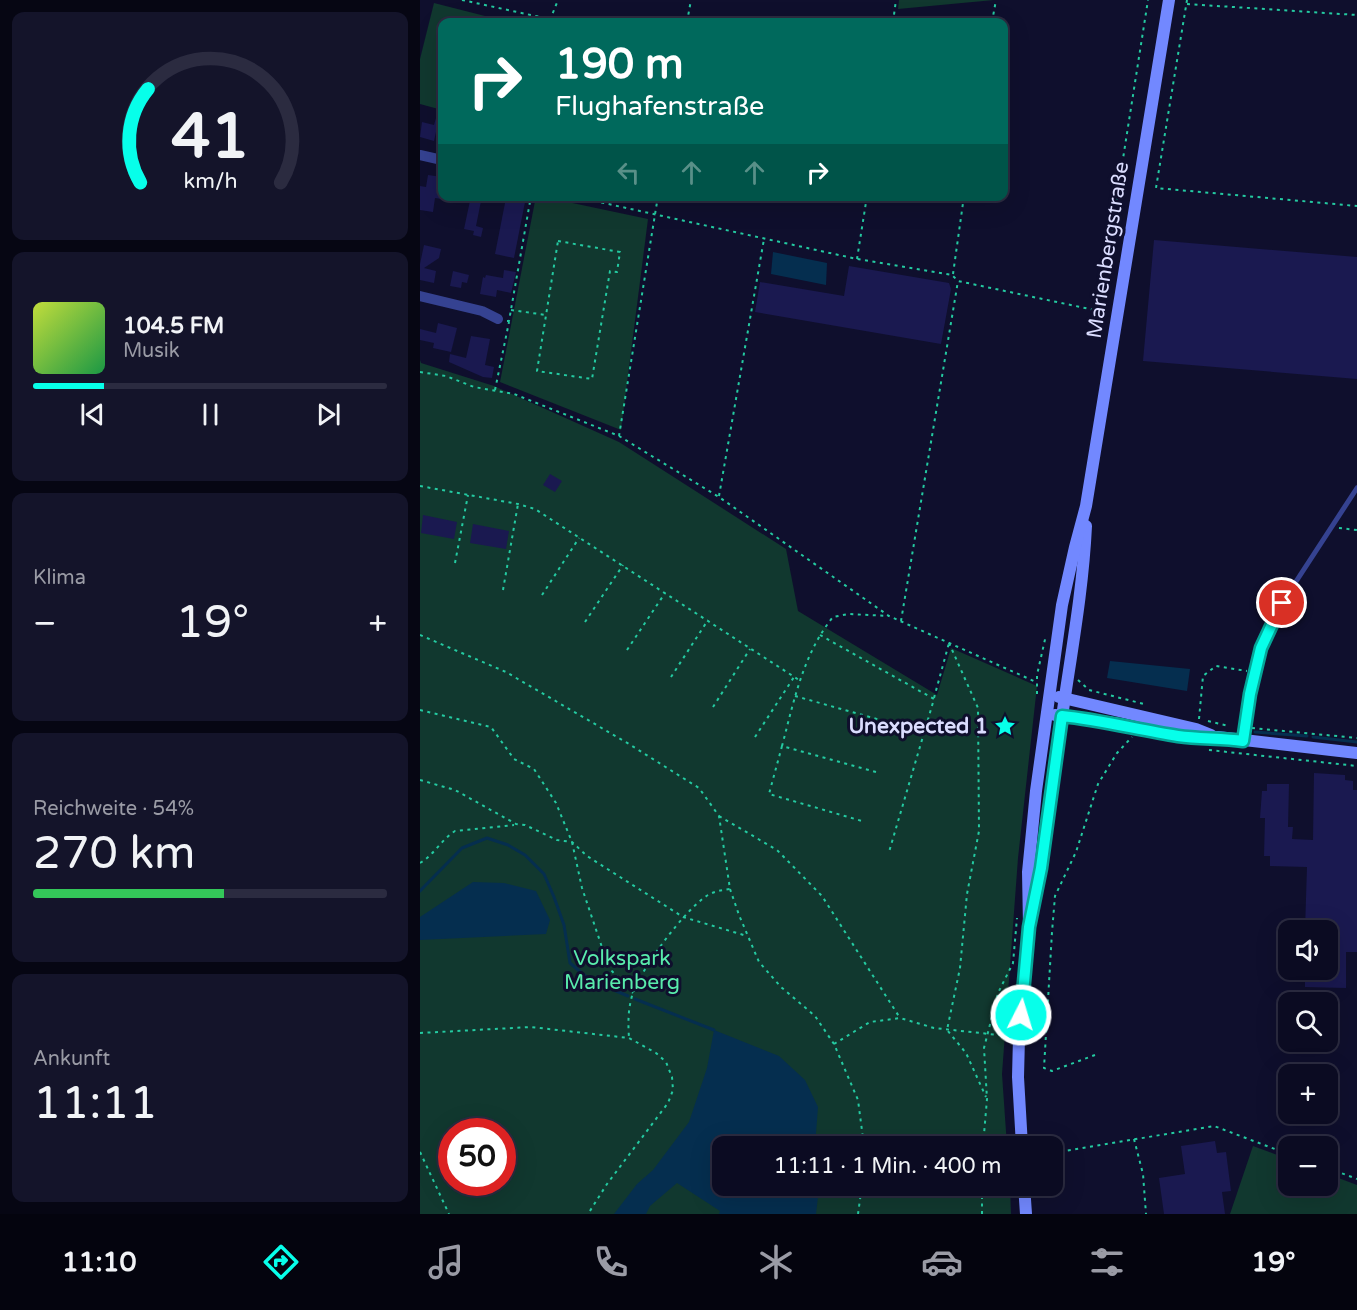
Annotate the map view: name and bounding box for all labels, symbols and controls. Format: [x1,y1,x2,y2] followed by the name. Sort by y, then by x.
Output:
[555,39,684,90] text: 190 m
[456,42,534,120] icon: right
[555,90,764,123] text: Flughafenstraße
[171,100,249,175] text: 41
[612,156,645,189] icon: left
[675,156,708,189] icon: ahead
[738,156,771,189] icon: ahead
[801,156,834,189] icon: right
[1082,160,1134,340] street label: Marienbergstraße
[183,169,237,195] text: km/h
[123,313,224,339] text: 104.5 FM
[123,339,180,363] text: Musik
[76,398,109,431] icon: previous
[194,398,227,431] icon: pause
[312,398,345,431] icon: next
[33,566,86,590] text: Klima
[1256,577,1307,628] pin
[1265,586,1298,619] icon: arrive
[176,596,249,650] text: 19°
[33,604,57,643] text: −
[368,604,387,643] text: +
[849,714,988,739] place label: Unexpected 1
[993,714,1017,738] place icon: Unexpected 1
[33,797,194,821] text: Reichweite · 54%
[33,827,195,881] text: 270 km
[1278,920,1338,1196] map controls
[1278,920,1338,980] button: sound
[564,946,680,995] park label: Volkspark Marienberg
[989,983,1053,1047] position arrow
[1278,992,1338,1052] button: search
[33,1047,110,1071] text: Ankunft
[1278,1064,1338,1124] button: +
[33,1077,158,1131] text: 11:11
[438,1118,516,1196] speed limit sign: 50
[1278,1136,1338,1196] button: −
[774,1153,1001,1179] text: 11:11 · 1 Min. · 400 m
[260,1241,302,1283] icon: directions
[425,1241,467,1283] icon: music
[590,1241,632,1283] icon: phone
[755,1241,797,1283] icon: climate
[921,1241,963,1283] icon: car
[1086,1241,1128,1283] icon: filters
[62,1246,136,1279] text: 11:10
[1251,1246,1295,1279] text: 19°

